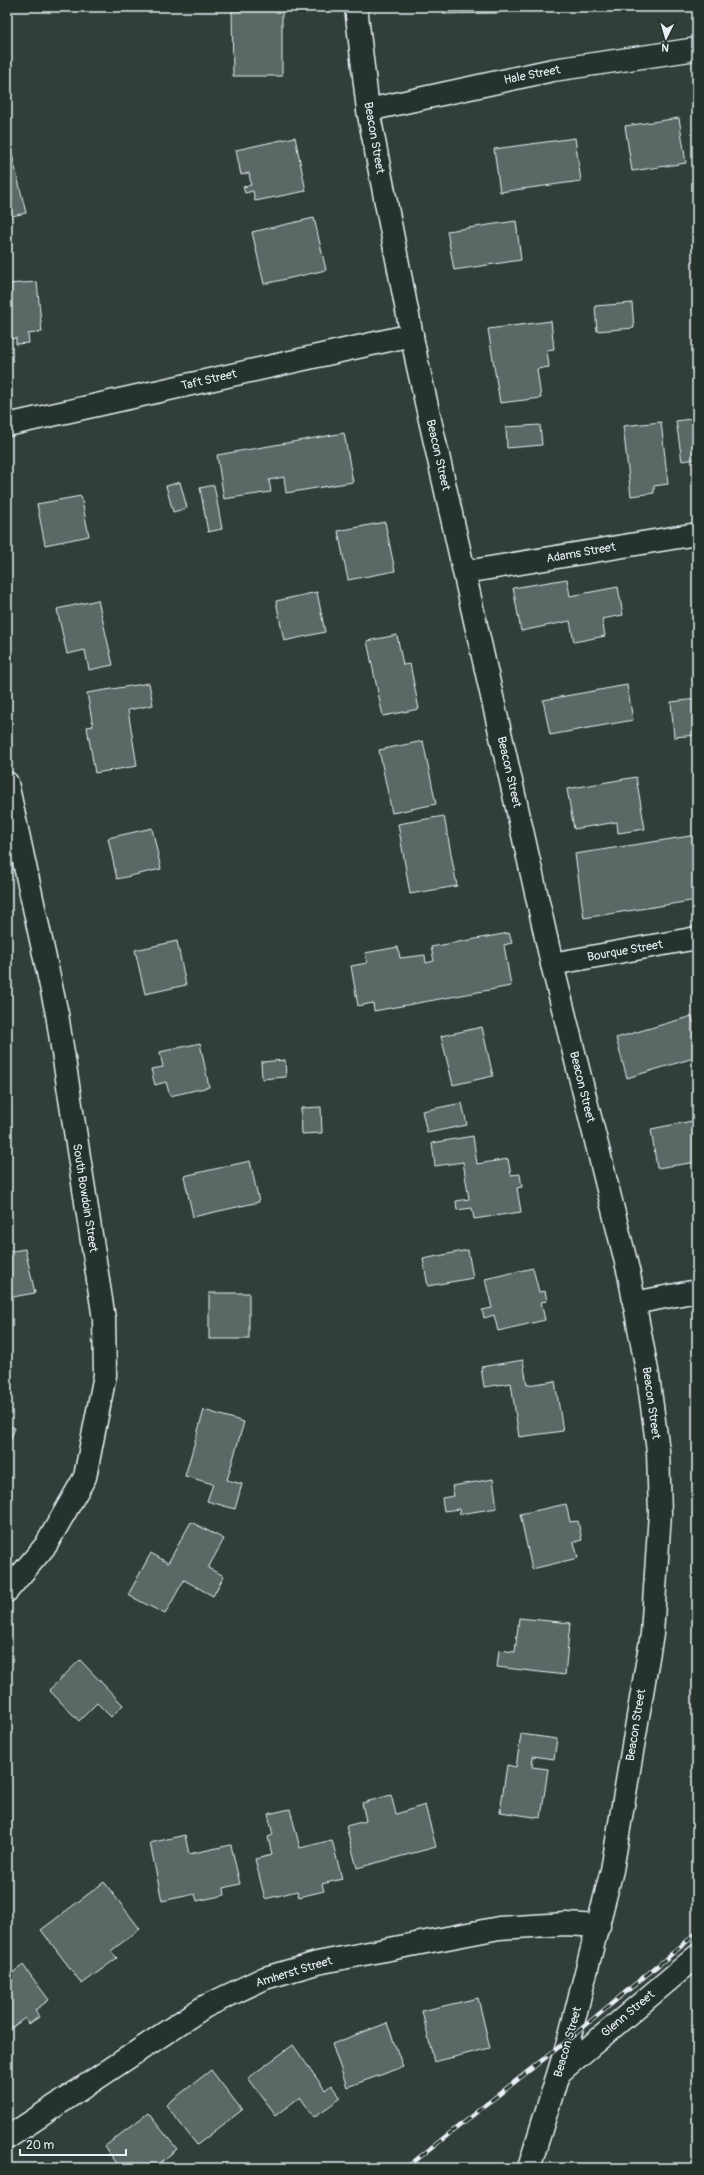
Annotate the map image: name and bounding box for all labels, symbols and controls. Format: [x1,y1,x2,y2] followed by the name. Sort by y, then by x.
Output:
[646,18,686,58] north arrow
[660,41,669,54] text: N
[503,62,562,88] street label: Hale Street
[360,101,388,175] street label: Beacon Street
[180,366,238,394] street label: Taft Street
[423,418,454,492] street label: Beacon Street
[545,539,617,566] street label: Adams Street
[494,735,525,809] street label: Beacon Street
[586,937,664,965] street label: Bourque Street
[566,1050,598,1124] street label: Beacon Street
[69,1143,101,1254] street label: South Bowdoin Street
[639,1366,664,1440] street label: Beacon Street
[623,1688,649,1762] street label: Beacon Street
[254,1953,334,1991] street label: Amherst Street
[598,1987,658,2041] street label: Glenn Street
[551,2005,585,2079] street label: Beacon Street
[20,2131,126,2157] scale bar
[26,2138,55,2153] text: 20 m

